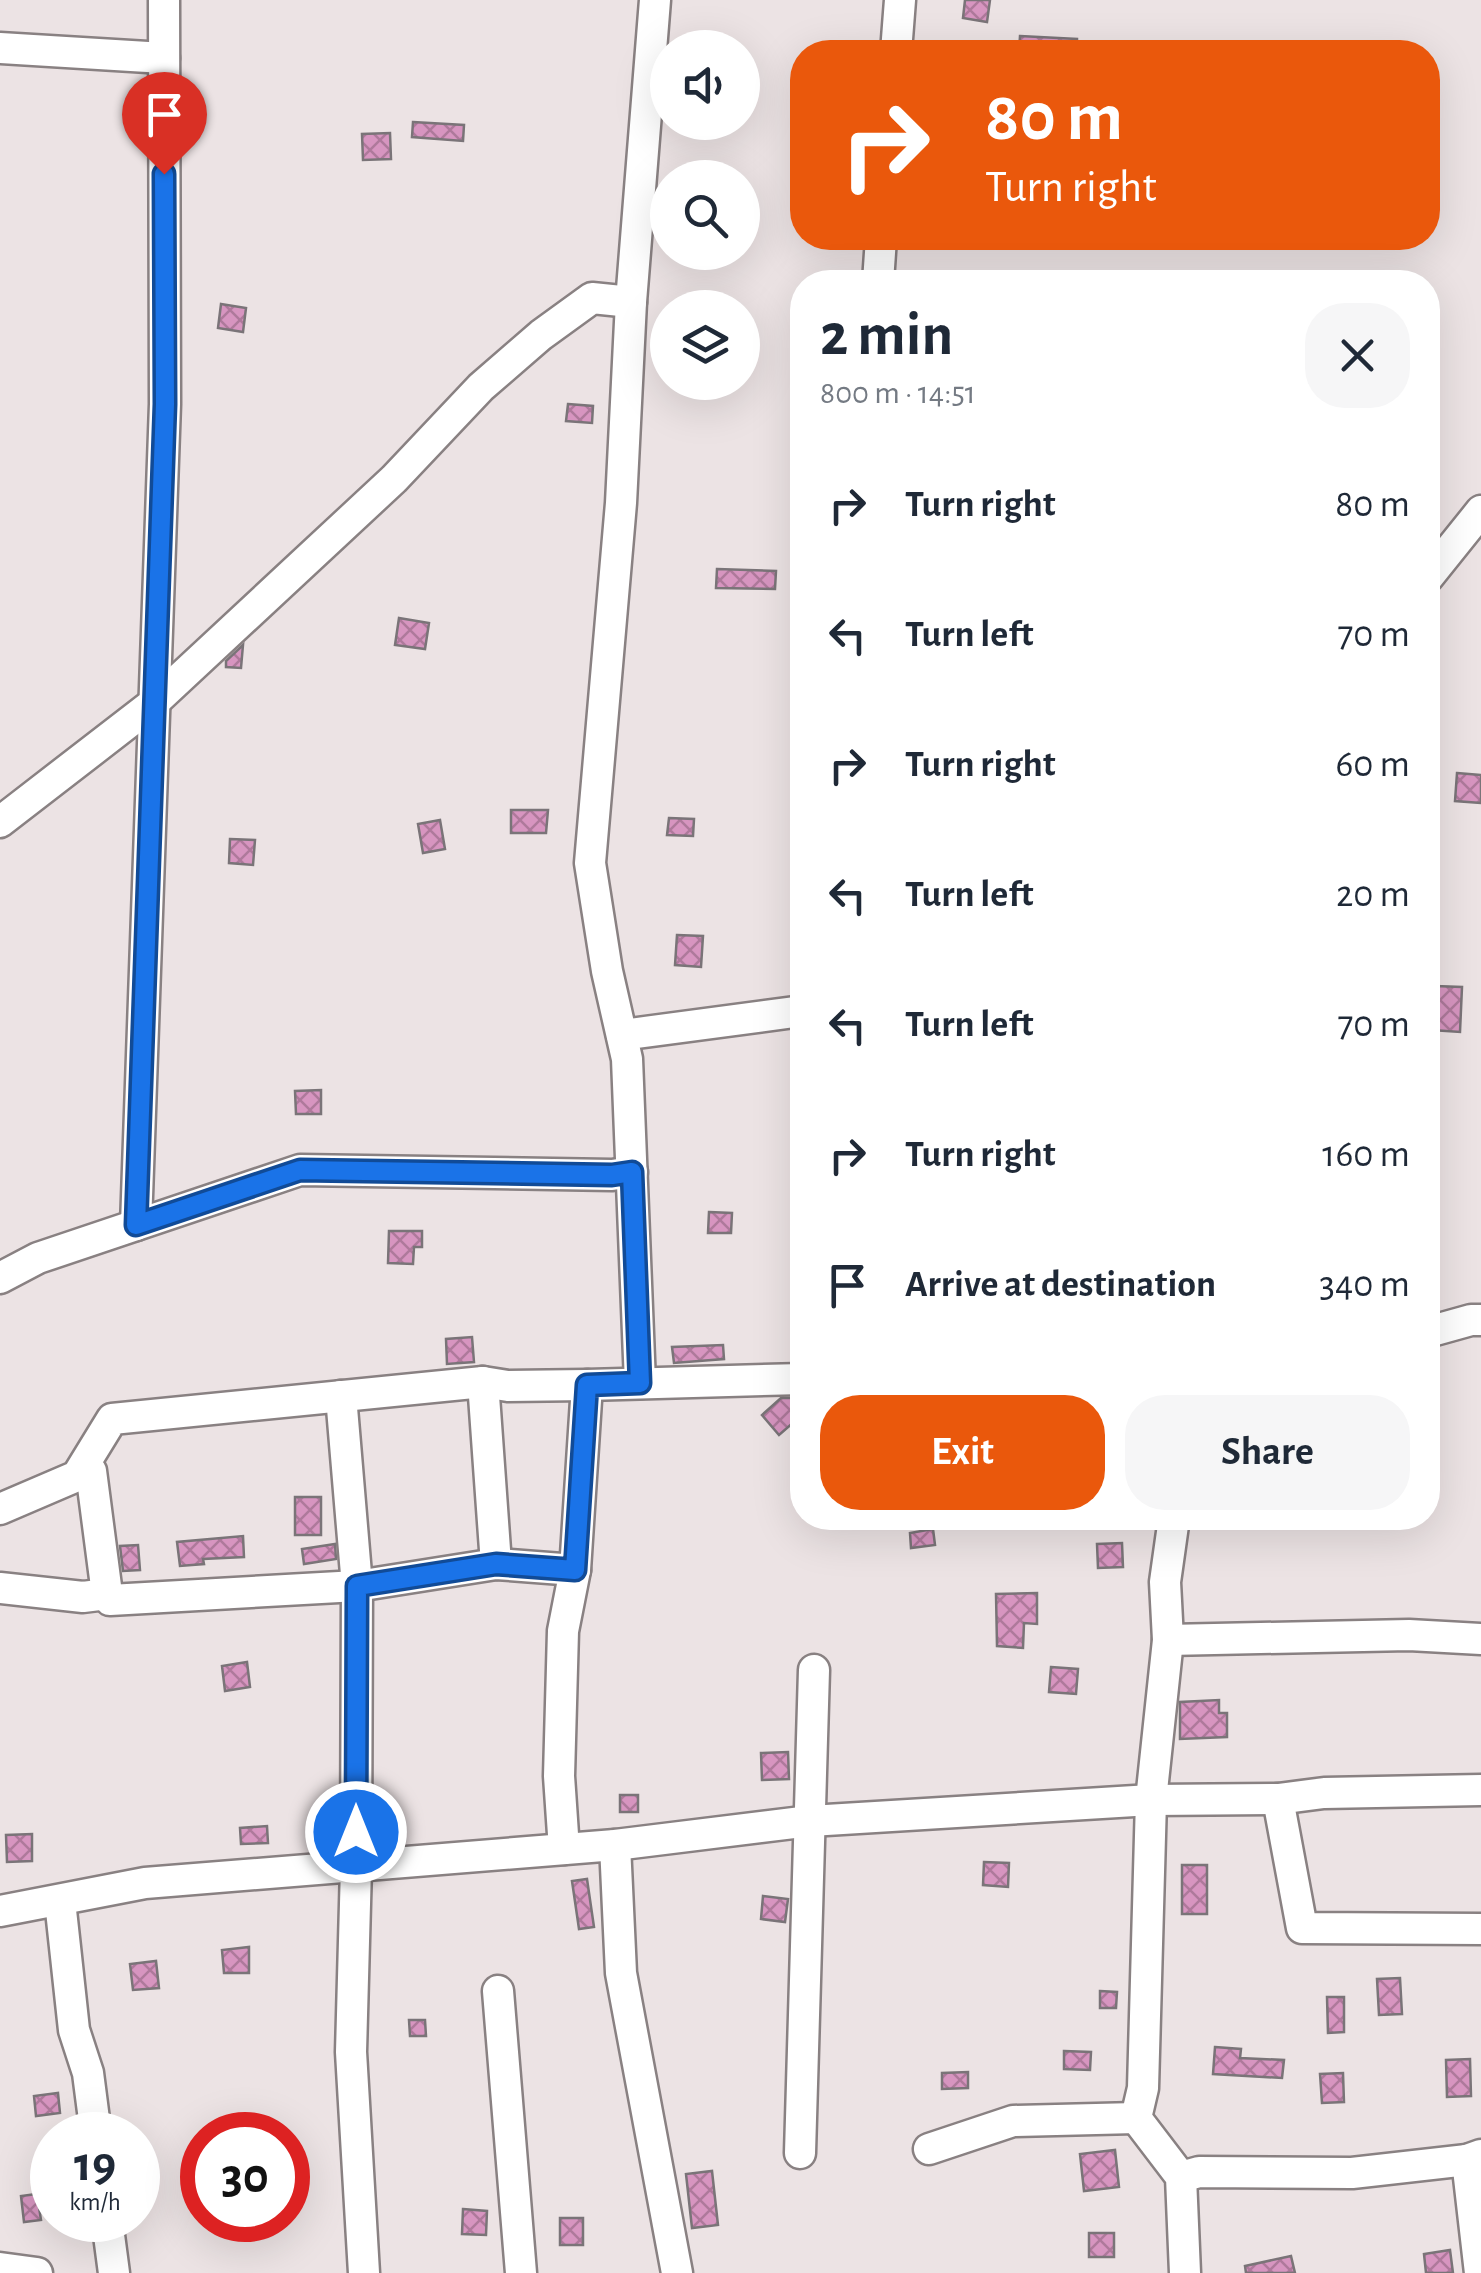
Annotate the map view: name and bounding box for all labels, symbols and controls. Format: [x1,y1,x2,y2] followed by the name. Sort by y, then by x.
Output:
[650,30,760,400] map controls
[650,30,760,140] button: sound
[122,72,207,175] pin
[820,80,950,210] icon: right
[985,83,1123,153] text: 80 m
[137,87,192,142] icon: arrive
[650,160,760,270] button: search
[985,165,1157,210] text: Turn right
[650,290,760,400] button: layers
[1305,303,1410,408] button: close
[820,306,953,366] text: 2 min
[820,377,976,409] text: 800 m · 14:51
[820,478,875,533] icon: right
[905,486,1055,524] text: Turn right
[1335,486,1410,524] text: 80 m
[820,608,875,663] icon: left
[905,616,1033,654] text: Turn left
[1337,616,1410,654] text: 70 m
[820,738,875,793] icon: right
[905,746,1055,784] text: Turn right
[1335,746,1410,784] text: 60 m
[820,868,875,923] icon: left
[905,876,1033,914] text: Turn left
[1336,876,1410,914] text: 20 m
[820,998,875,1053] icon: left
[905,1006,1033,1044] text: Turn left
[1337,1006,1410,1044] text: 70 m
[820,1128,875,1183] icon: right
[905,1136,1055,1174] text: Turn right
[1322,1136,1410,1174] text: 160 m
[820,1258,875,1313] icon: arrive
[905,1266,1216,1304] text: Arrive at destination
[1319,1266,1410,1304] text: 340 m
[820,1395,1105,1510] button: Exit
[1125,1395,1410,1510] button: Share
[304,1780,408,1884] position arrow
[180,2112,310,2242] speed limit sign: 30
[74,2140,116,2190] text: 19
[69,2190,121,2215] text: km/h

